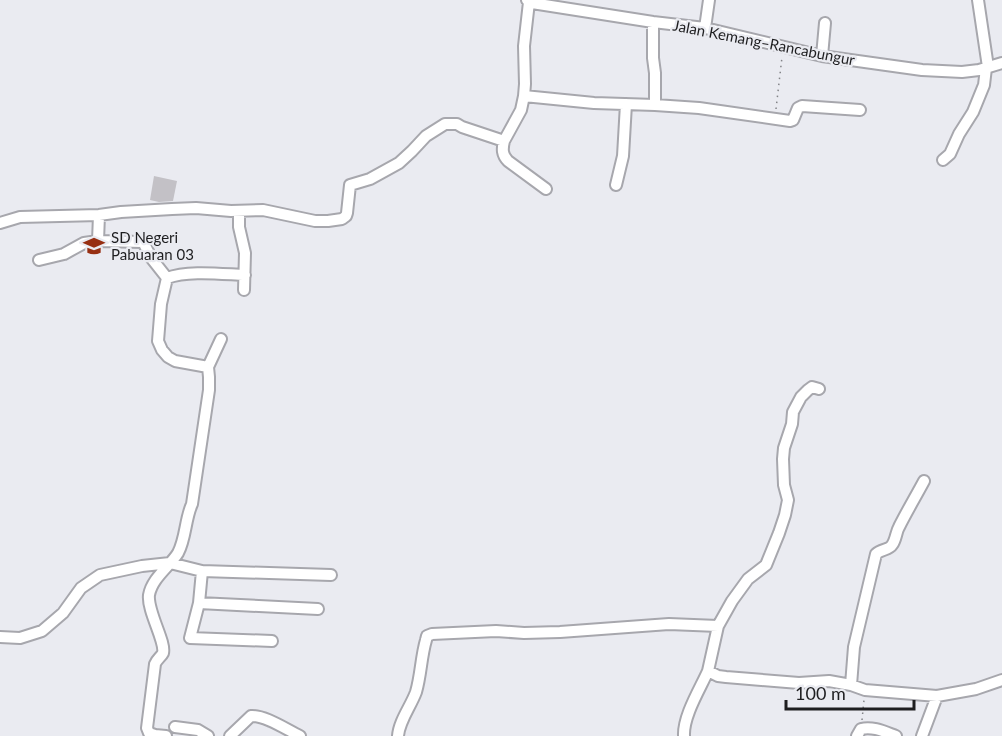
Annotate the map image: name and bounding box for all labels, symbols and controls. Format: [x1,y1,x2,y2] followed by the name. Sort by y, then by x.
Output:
[671,16,857,69] street label: Jalan Kemang–Rancabungur
[111,228,194,263] place label: SD Negeri Pabuaran 03
[82,234,106,258] school or university icon: SD Negeri Pabuaran 03
[786,673,914,711] scale bar
[795,682,846,704] text: 100 m

